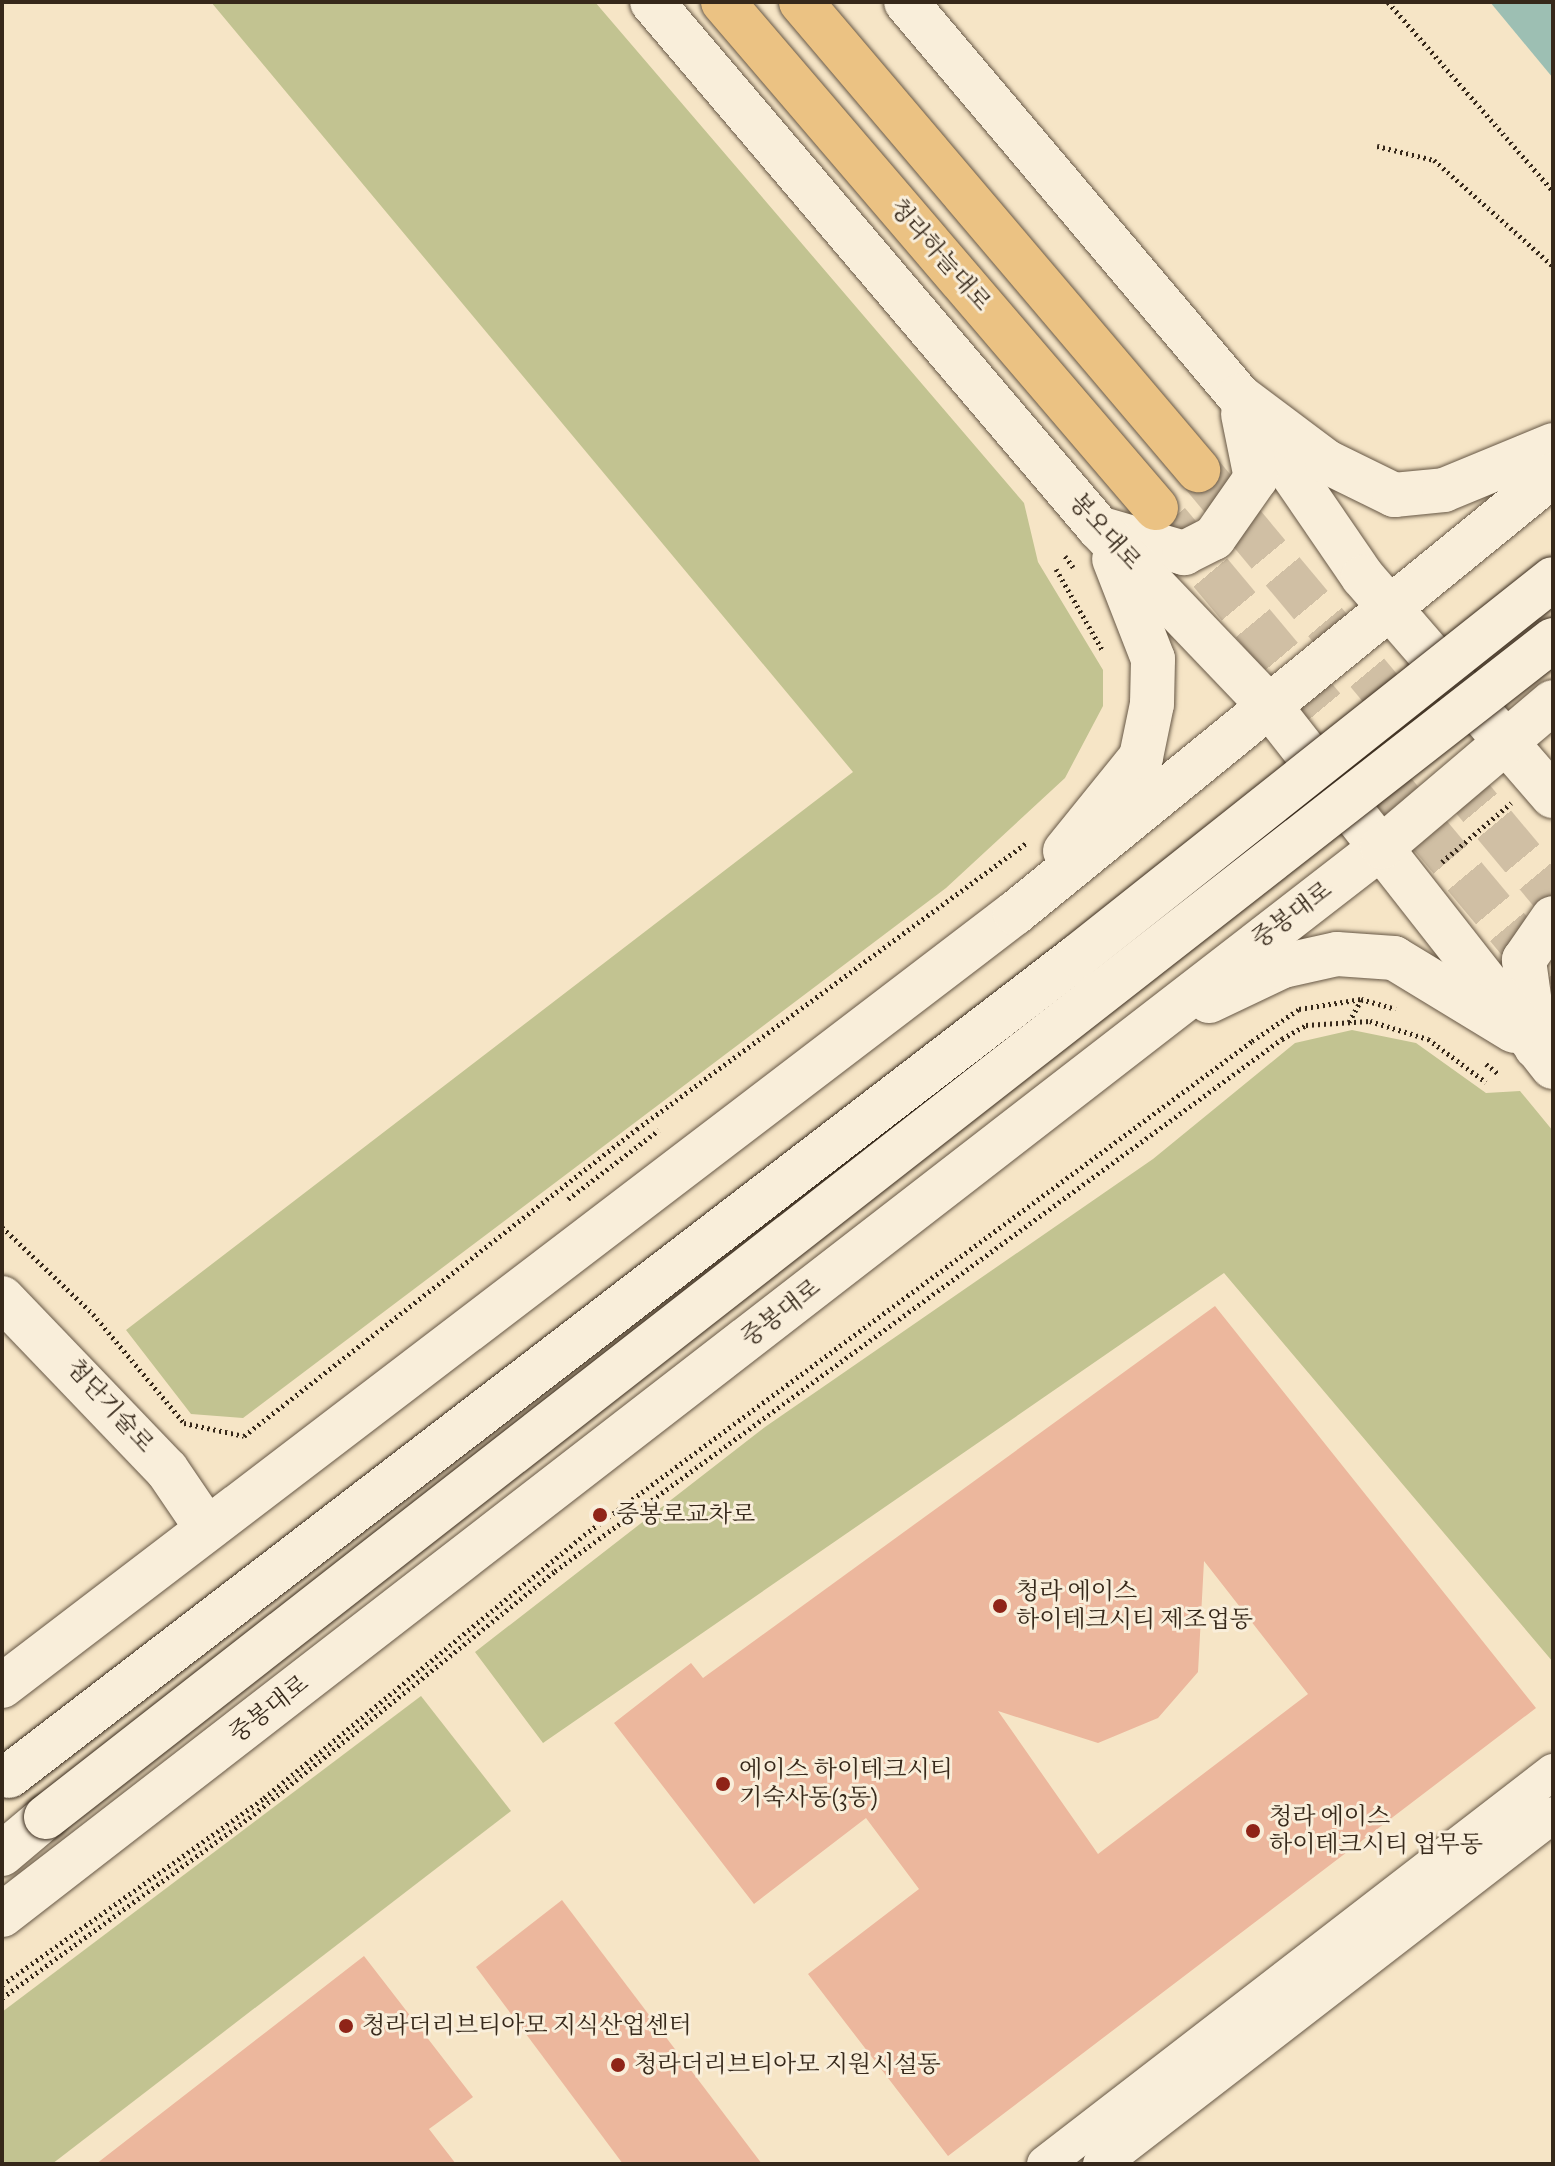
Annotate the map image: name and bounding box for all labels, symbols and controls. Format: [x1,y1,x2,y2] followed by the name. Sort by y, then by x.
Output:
[884,193,996,317] street label: 청라하늘대로
[1063,488,1147,576] street label: 봉오대로
[1246,876,1338,954] street label: 중봉대로
[736,1273,826,1353] street label: 중봉대로
[61,1353,159,1459] street label: 첨단기술로
[616,1501,755,1529] place label: 중봉로교차로
[591,1506,609,1524] marker: 중봉로교차로
[1016,1578,1253,1634] place label: 청라 에이스 하이테크시티 제조업동
[991,1597,1009,1615] marker: 청라 에이스 하이테크시티 제조업동
[224,1669,314,1749] street label: 중봉대로
[739,1756,953,1812] place label: 에이스 하이테크시티 기숙사동(3동)
[714,1775,732,1793] marker: 에이스 하이테크시티 기숙사동(3동)
[1269,1803,1483,1859] place label: 청라 에이스 하이테크시티 업무동
[1244,1822,1262,1840] marker: 청라 에이스 하이테크시티 업무동
[362,2012,692,2040] place label: 청라더리브티아모 지식산업센터
[337,2017,355,2035] marker: 청라더리브티아모 지식산업센터
[634,2051,941,2079] place label: 청라더리브티아모 지원시설동
[609,2056,627,2074] marker: 청라더리브티아모 지원시설동

